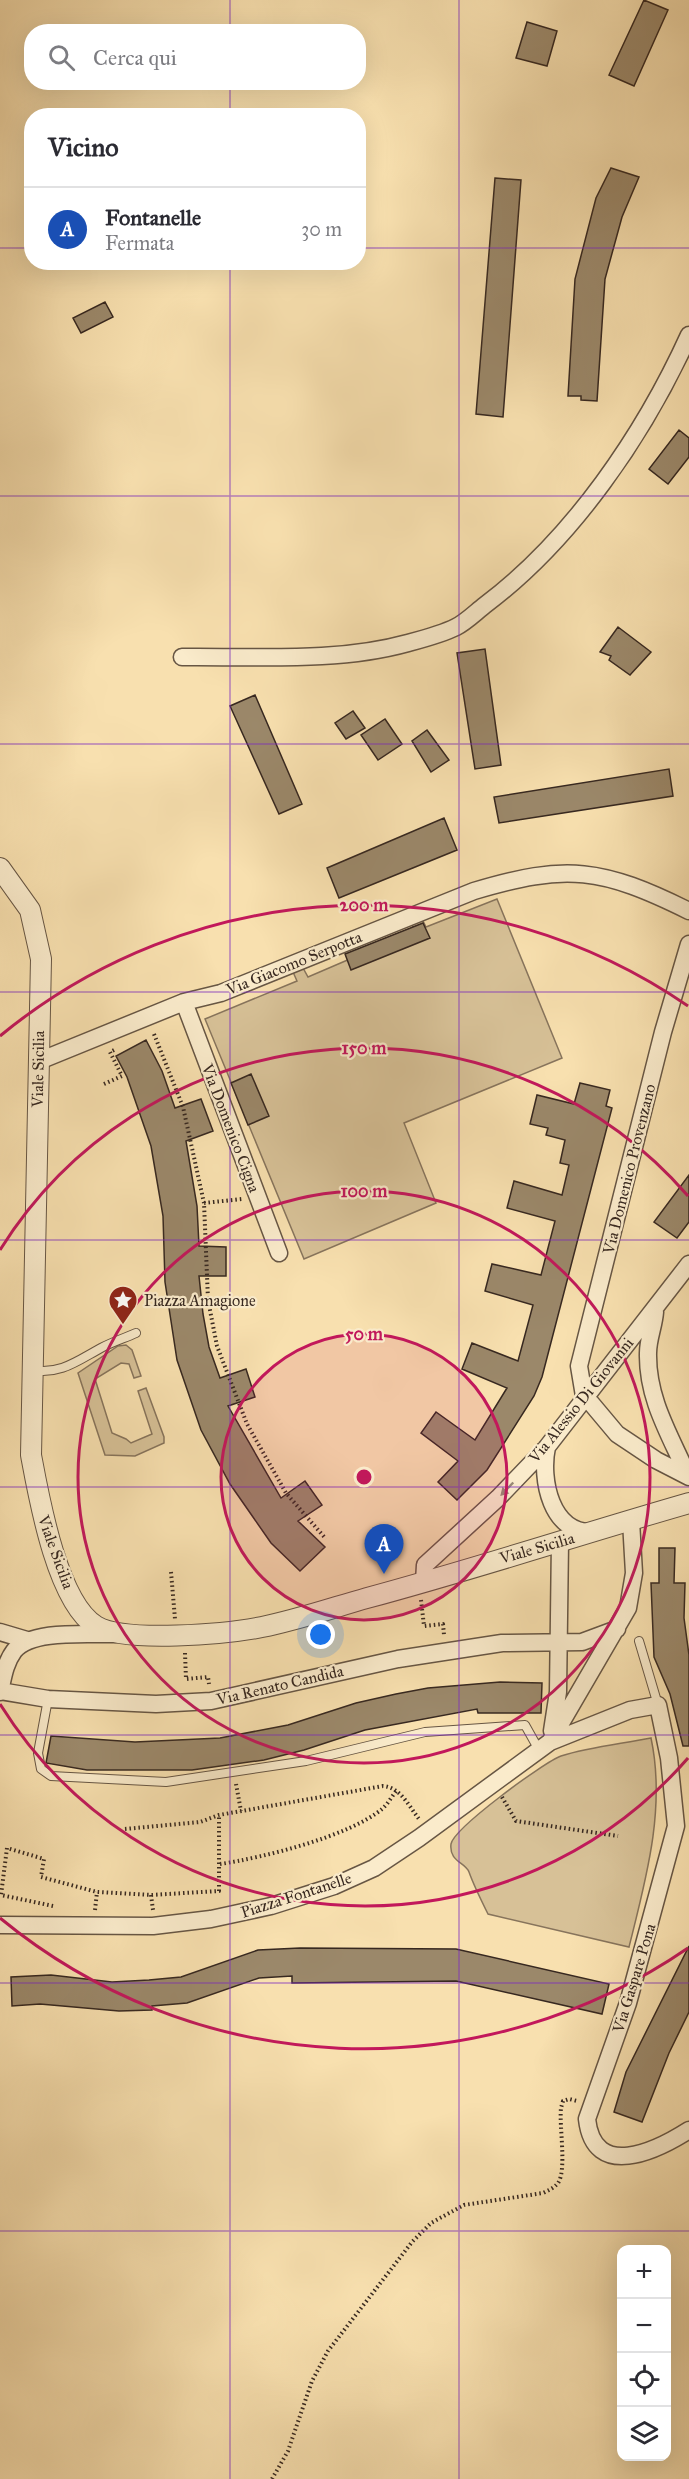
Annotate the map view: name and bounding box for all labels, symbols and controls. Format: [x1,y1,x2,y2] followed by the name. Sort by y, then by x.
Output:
[24,24,366,90] search box
[45,41,78,74] icon: search
[93,44,177,71] text: Cerca qui
[48,131,119,163] text: Vicino
[105,204,201,231] text: Fontanelle
[61,217,74,241] text: A
[301,217,342,241] text: 30 m
[105,231,174,255] text: Fermata
[340,894,389,916] text: 200 m
[222,927,365,999] street label: Via Giacomo Serpotta
[28,1030,48,1109] street label: Viale Sicilia
[342,1037,387,1059] text: 150 m
[196,1060,264,1196] street label: Via Domenico Cigna
[598,1082,659,1257] street label: Via Domenico Provenzano
[341,1180,388,1202] text: 100 m
[107,1284,139,1326] place icon: Piazza Amagione
[144,1291,256,1311] place label: Piazza Amagione
[345,1323,384,1345] text: 50 m
[524,1333,638,1467] street label: Via Alessio Di Giovanni
[354,1467,374,1487] centre of rings
[500,1482,514,1496] one-way arrow
[34,1512,78,1592] street label: Viale Sicilia
[364,1524,404,1574] pin: A
[496,1528,577,1568] street label: Viale Sicilia
[306,1620,335,1649] your location
[214,1661,346,1709] street label: Via Renato Candida
[238,1868,354,1922] street label: Piazza Fontanelle
[608,1921,660,2036] street label: Via Gaspare Pona
[617,2245,671,2461] map controls
[617,2245,671,2299] button: +
[617,2299,671,2353] button: −
[617,2353,671,2407] button: locate
[617,2407,671,2461] button: layers

